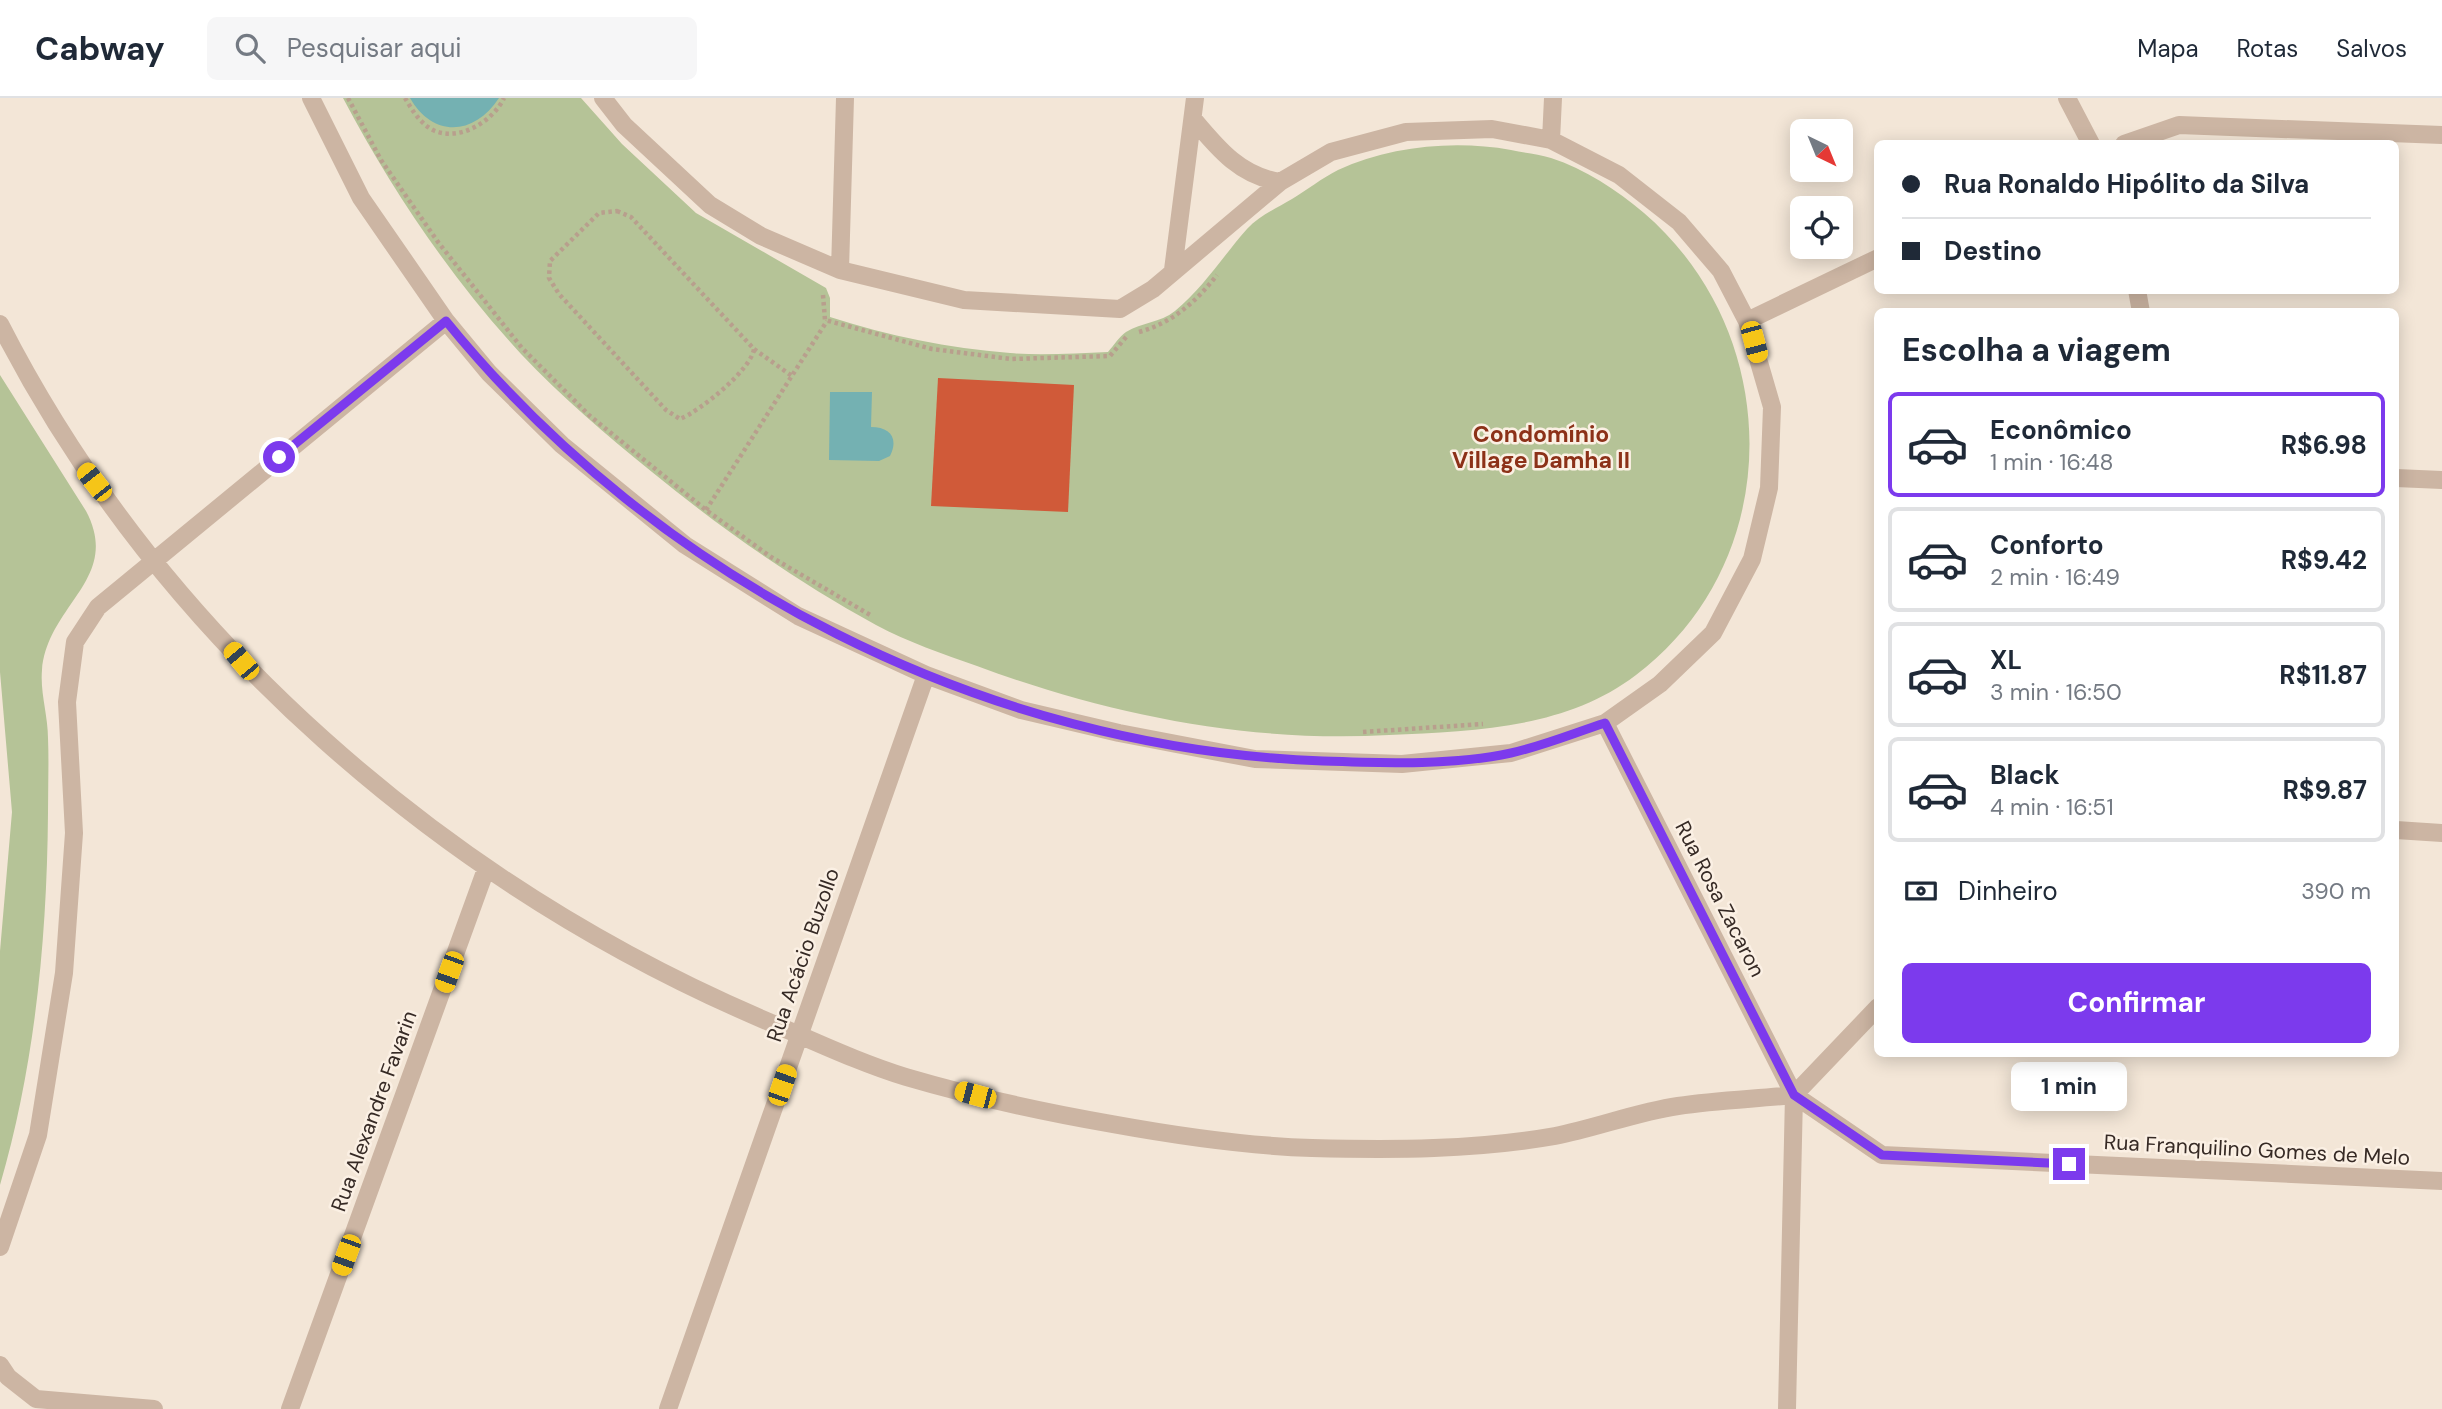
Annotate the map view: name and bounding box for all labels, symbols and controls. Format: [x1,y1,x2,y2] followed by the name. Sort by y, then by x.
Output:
[207,17,697,80] search box
[35,27,165,70] text: Cabway
[231,29,269,67] icon: search
[287,31,462,65] text: Pesquisar aqui
[2137,33,2199,64] text: Mapa
[2237,33,2298,64] text: Rotas
[2336,33,2407,64] text: Salvos
[1790,119,1853,182] north arrow
[1790,119,1853,259] map controls
[1944,167,2309,201] text: Rua Ronaldo Hipólito da Silva
[1790,196,1853,259] button: locate
[1944,234,2042,268] text: Destino
[1739,319,1770,365] car
[1902,329,2171,371] text: Escolha a viagem
[1906,413,1969,476] icon: car
[1990,413,2132,447] text: Econômico
[1452,419,1630,475] district label: Condomínio Village Damha II
[2281,428,2367,462] text: R$6.98
[263,441,295,473] route start
[1990,447,2114,477] text: 1 min · 16:48
[73,459,116,505] car
[1906,528,1969,591] icon: car
[1990,528,2104,562] text: Conforto
[2281,543,2367,577] text: R$9.42
[1990,562,2120,592] text: 2 min · 16:49
[220,638,263,684] car
[1906,643,1969,706] icon: car
[1990,643,2022,677] text: XL
[2279,658,2367,692] text: R$11.87
[1990,677,2122,707] text: 3 min · 16:50
[1906,758,1969,821] icon: car
[1990,758,2060,792] text: Black
[2282,773,2367,807] text: R$9.87
[1990,792,2114,822] text: 4 min · 16:51
[1669,816,1771,982] street label: Rua Rosa Zacaron
[760,864,846,1046] street label: Rua Acácio Buzollo
[1902,872,1940,910] icon: cash
[1958,874,2058,908] text: Dinheiro
[2301,876,2371,906] text: 390 m
[432,949,467,995] car
[1902,963,2371,1043] button: Confirmar
[325,1007,423,1215] street label: Rua Alexandre Favarin
[766,1062,799,1108] car
[2011,1062,2127,1112] callout: 1 min
[2041,1071,2097,1101] text: 1 min
[952,1079,999,1111] car
[2103,1128,2411,1172] street label: Rua Franquilino Gomes de Melo
[2053,1148,2085,1180] route end
[329,1232,364,1278] car

